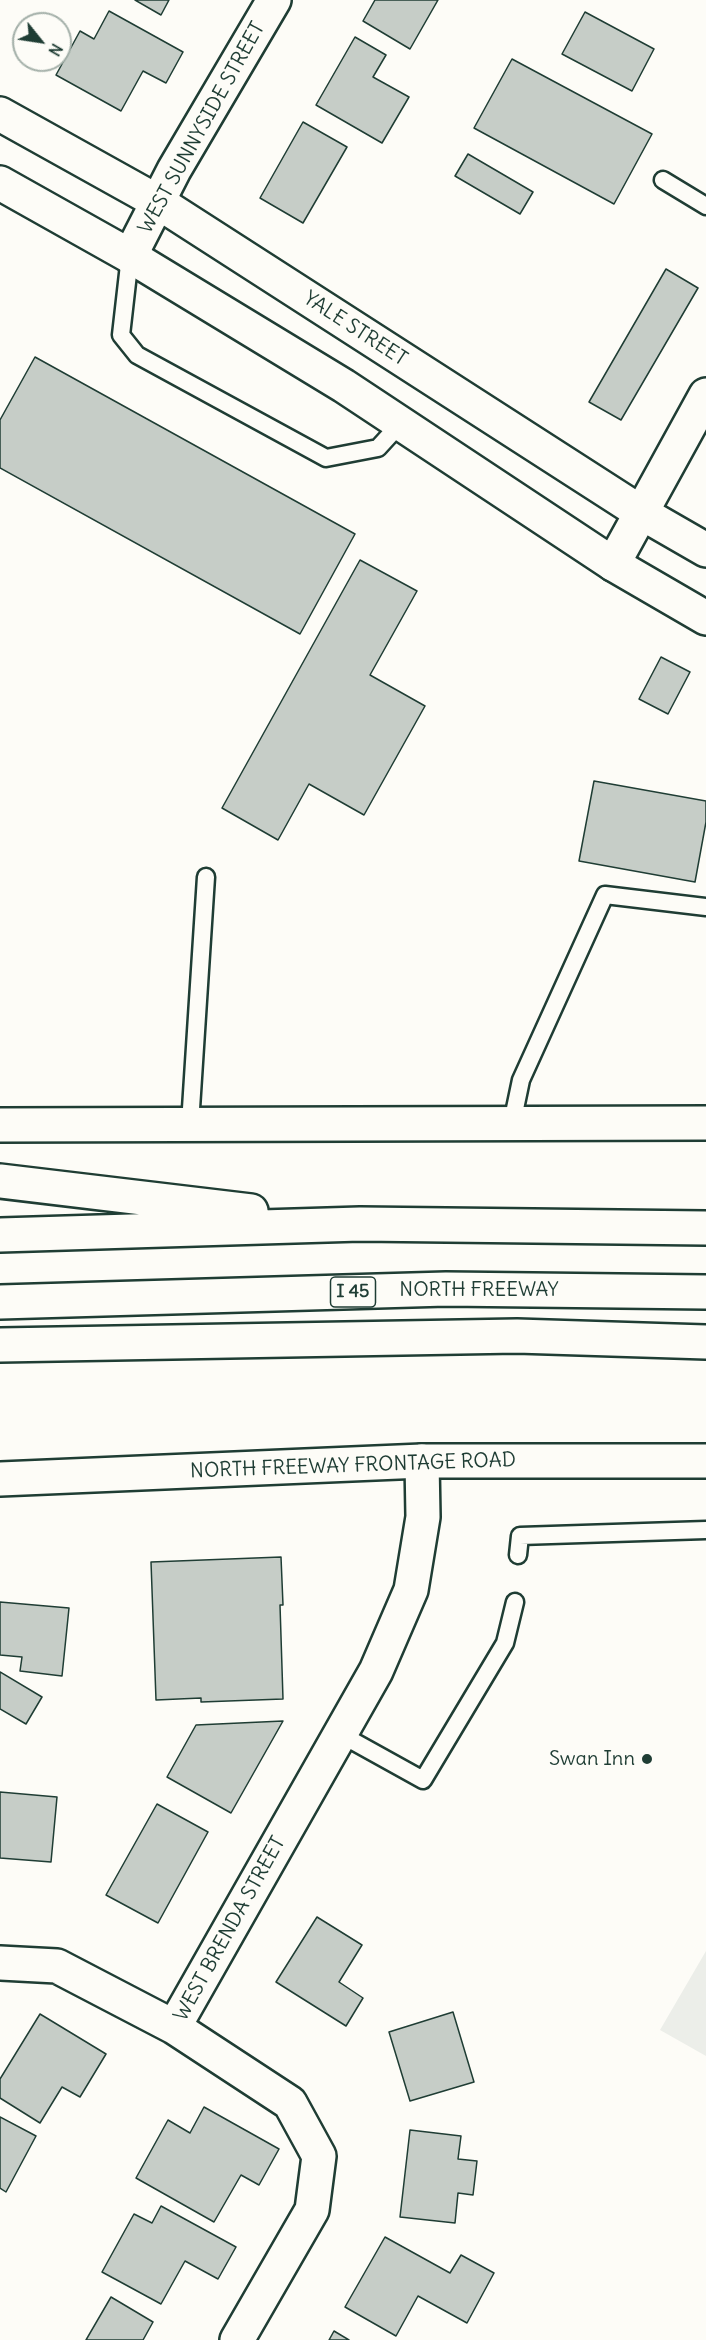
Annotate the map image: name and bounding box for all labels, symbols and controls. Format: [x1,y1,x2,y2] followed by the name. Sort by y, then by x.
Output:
[12,12,72,72] north arrow
[134,18,270,238] street label: WEST SUNNYSIDE STREET
[44,40,67,60] text: N
[299,287,411,371] street label: YALE STREET
[330,1277,376,1307] road number: I 45
[399,1278,559,1302] street label: NORTH FREEWAY
[190,1448,516,1484] street label: NORTH FREEWAY FRONTAGE ROAD
[549,1747,635,1771] place label: Swan Inn
[640,1752,654,1766] marker: Swan Inn
[169,1832,291,2026] street label: WEST BRENDA STREET

